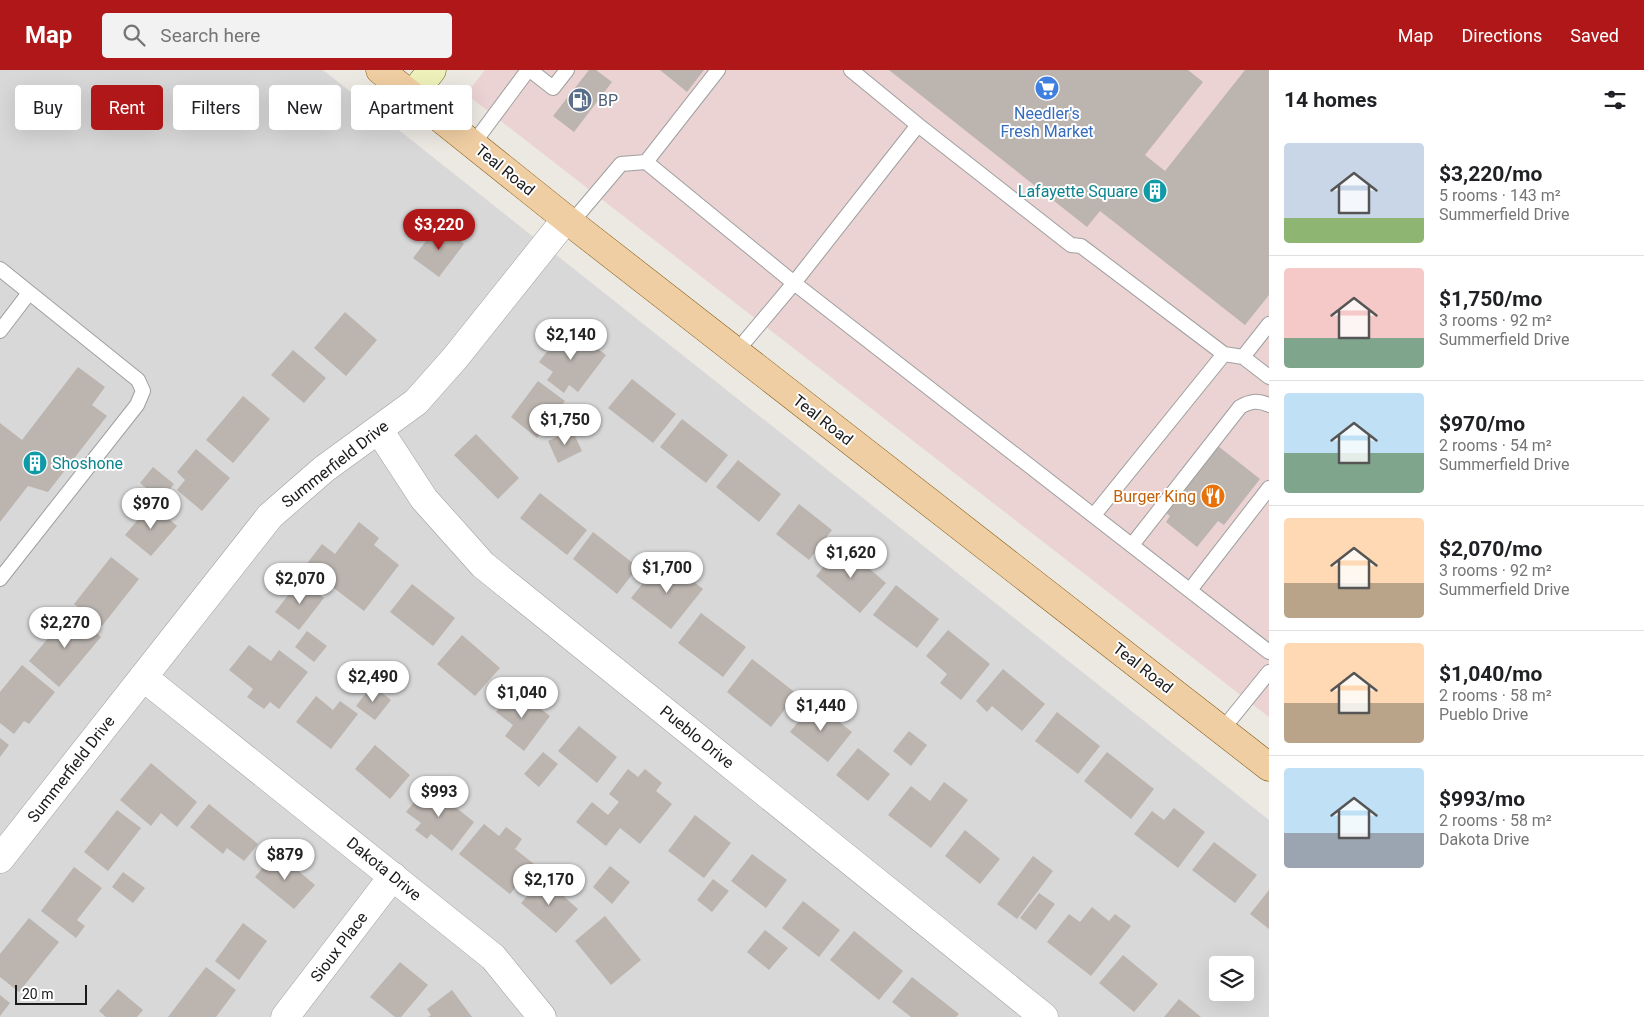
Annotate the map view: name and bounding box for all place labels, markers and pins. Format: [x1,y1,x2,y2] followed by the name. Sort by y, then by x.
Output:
[1034,75,1060,101] supermarket icon: Needler's Fresh Market
[567,87,593,113] fuel station icon: BP
[598,91,618,110] place label: BP
[1000,104,1094,141] place label: Needler's Fresh Market
[1142,178,1168,204] building icon: Lafayette Square
[1018,182,1138,201] place label: Lafayette Square
[398,208,480,251] pin: $3,220
[530,318,612,361] pin: $2,140
[524,404,606,446] pin: $1,750
[22,450,48,476] building icon: Shoshone
[52,454,123,473] place label: Shoshone
[1200,483,1226,509] restaurant icon: Burger King
[1113,487,1196,506] place label: Burger King
[121,488,181,530] pin: $970
[810,536,892,579] pin: $1,620
[626,552,708,594] pin: $1,700
[259,562,341,605] pin: $2,070
[24,606,106,649] pin: $2,270
[332,660,414,703] pin: $2,490
[481,676,563,719] pin: $1,040
[780,690,862,732] pin: $1,440
[409,776,469,818] pin: $993
[255,838,315,881] pin: $879
[508,864,590,906] pin: $2,170

